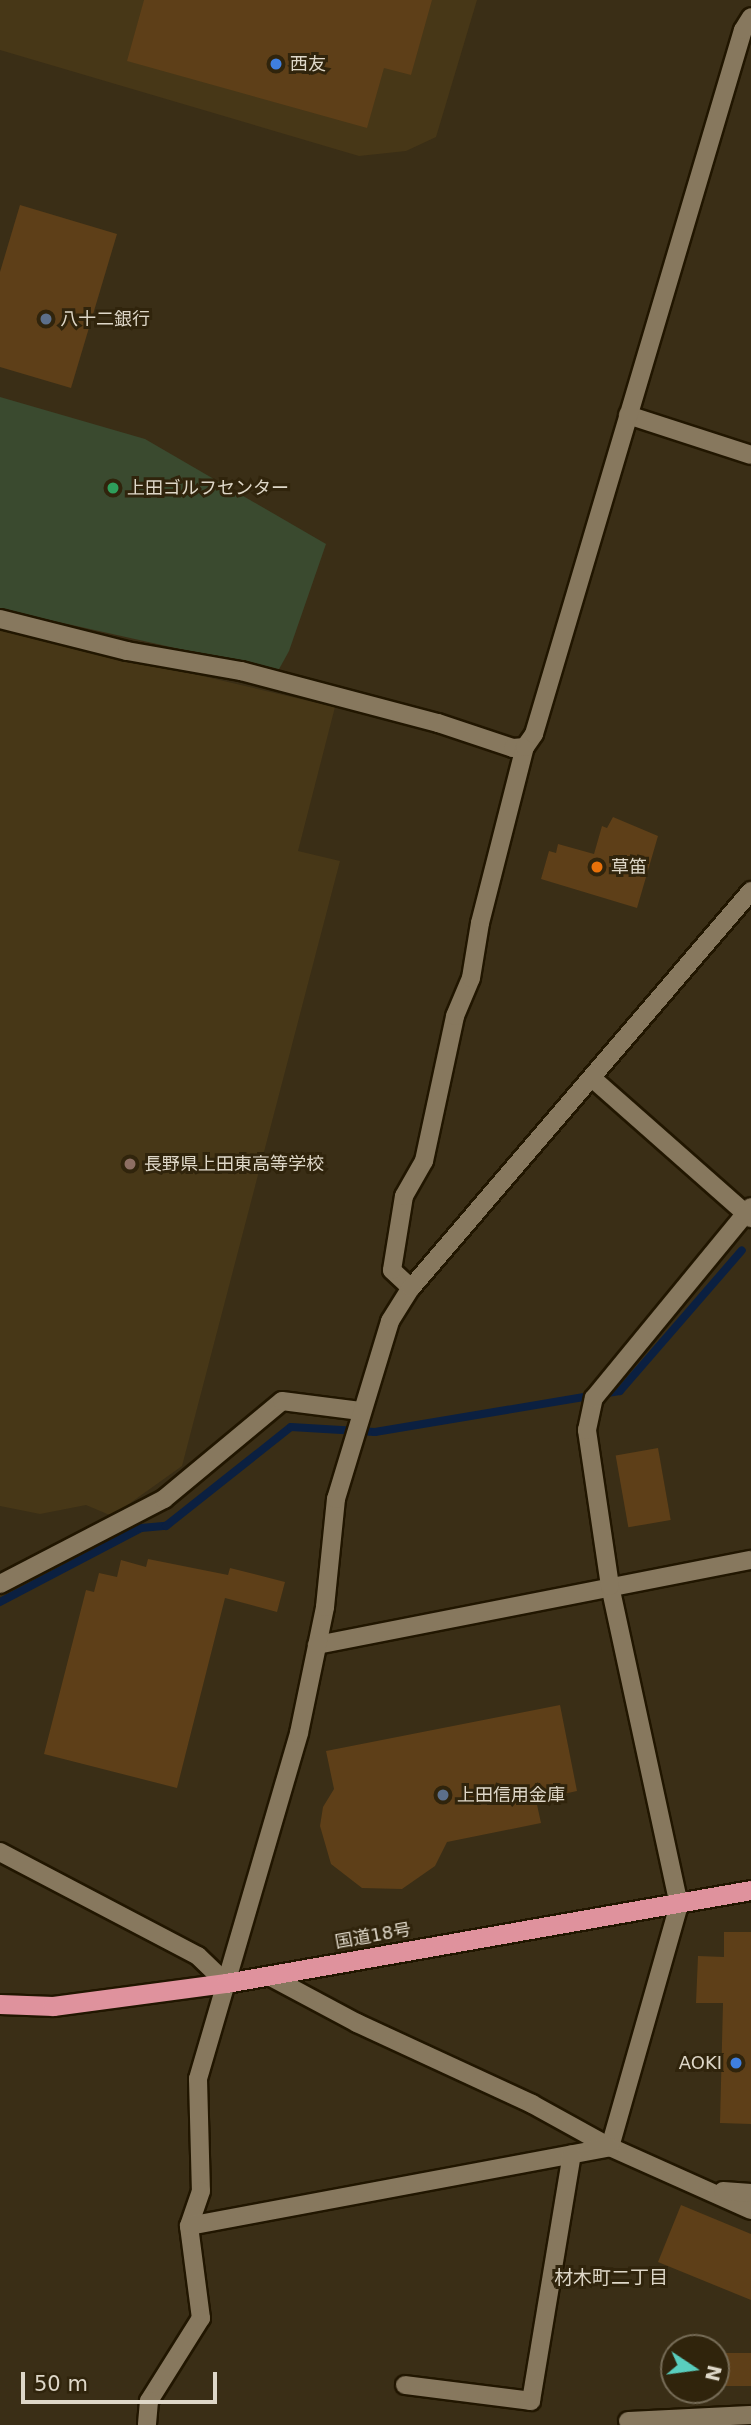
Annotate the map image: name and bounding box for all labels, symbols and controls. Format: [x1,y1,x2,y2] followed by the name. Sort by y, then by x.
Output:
[290,53,326,75] place label: 西友
[268,56,284,72] marker: 西友
[60,308,150,330] place label: 八十二銀行
[38,311,54,327] marker: 八十二銀行
[127,477,289,499] place label: 上田ゴルフセンター
[105,480,121,496] marker: 上田ゴルフセンター
[611,856,647,878] place label: 草笛
[589,859,605,875] marker: 草笛
[144,1153,324,1175] place label: 長野県上田東高等学校
[122,1156,138,1172] marker: 長野県上田東高等学校
[457,1784,565,1806] place label: 上田信用金庫
[435,1787,451,1803] marker: 上田信用金庫
[333,1919,413,1953] street label: 国道18号
[679,2052,722,2074] place label: AOKI
[728,2055,744,2071] marker: AOKI
[554,2267,668,2289] district label: 材木町二丁目
[660,2334,730,2404] north arrow
[24,2358,220,2402] scale bar
[701,2363,726,2383] text: N
[34,2372,88,2396] text: 50 m

